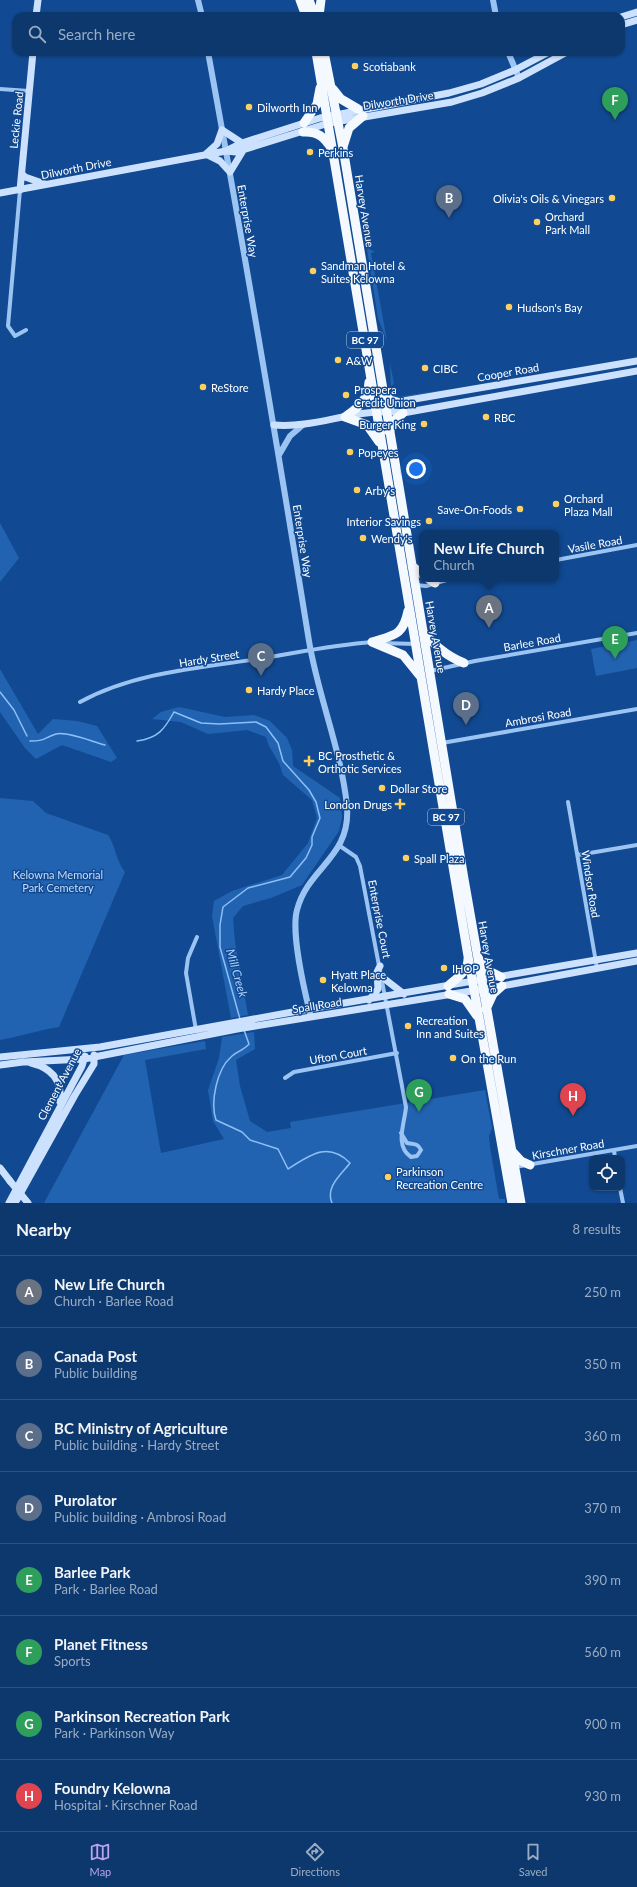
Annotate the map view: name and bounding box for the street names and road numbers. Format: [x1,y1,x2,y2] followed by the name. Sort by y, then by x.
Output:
[362,88,434,112] street label: Dilworth Drive
[7,91,25,149] street label: Leckie Road
[40,155,112,181] street label: Dilworth Drive
[353,174,377,248] street label: Harvey Avenue
[235,184,261,259] street label: Enterprise Way
[347,332,383,348] road number: BC 97
[476,360,540,384] street label: Cooper Road
[291,504,315,579] street label: Enterprise Way
[567,533,623,555] street label: Vasile Road
[423,600,449,674] street label: Harvey Avenue
[502,631,562,653] street label: Barlee Road
[178,647,240,669] street label: Hardy Street
[504,705,572,729] street label: Ambrosi Road
[428,809,464,825] road number: BC 97
[579,849,603,919] street label: Windsor Road
[366,879,394,959] street label: Enterprise Court
[476,920,502,994] street label: Harvey Avenue
[291,995,343,1015] street label: Spall Road
[308,1044,368,1066] street label: Ufton Court
[35,1046,83,1122] street label: Clement Avenue
[531,1136,605,1162] street label: Kirschner Road

